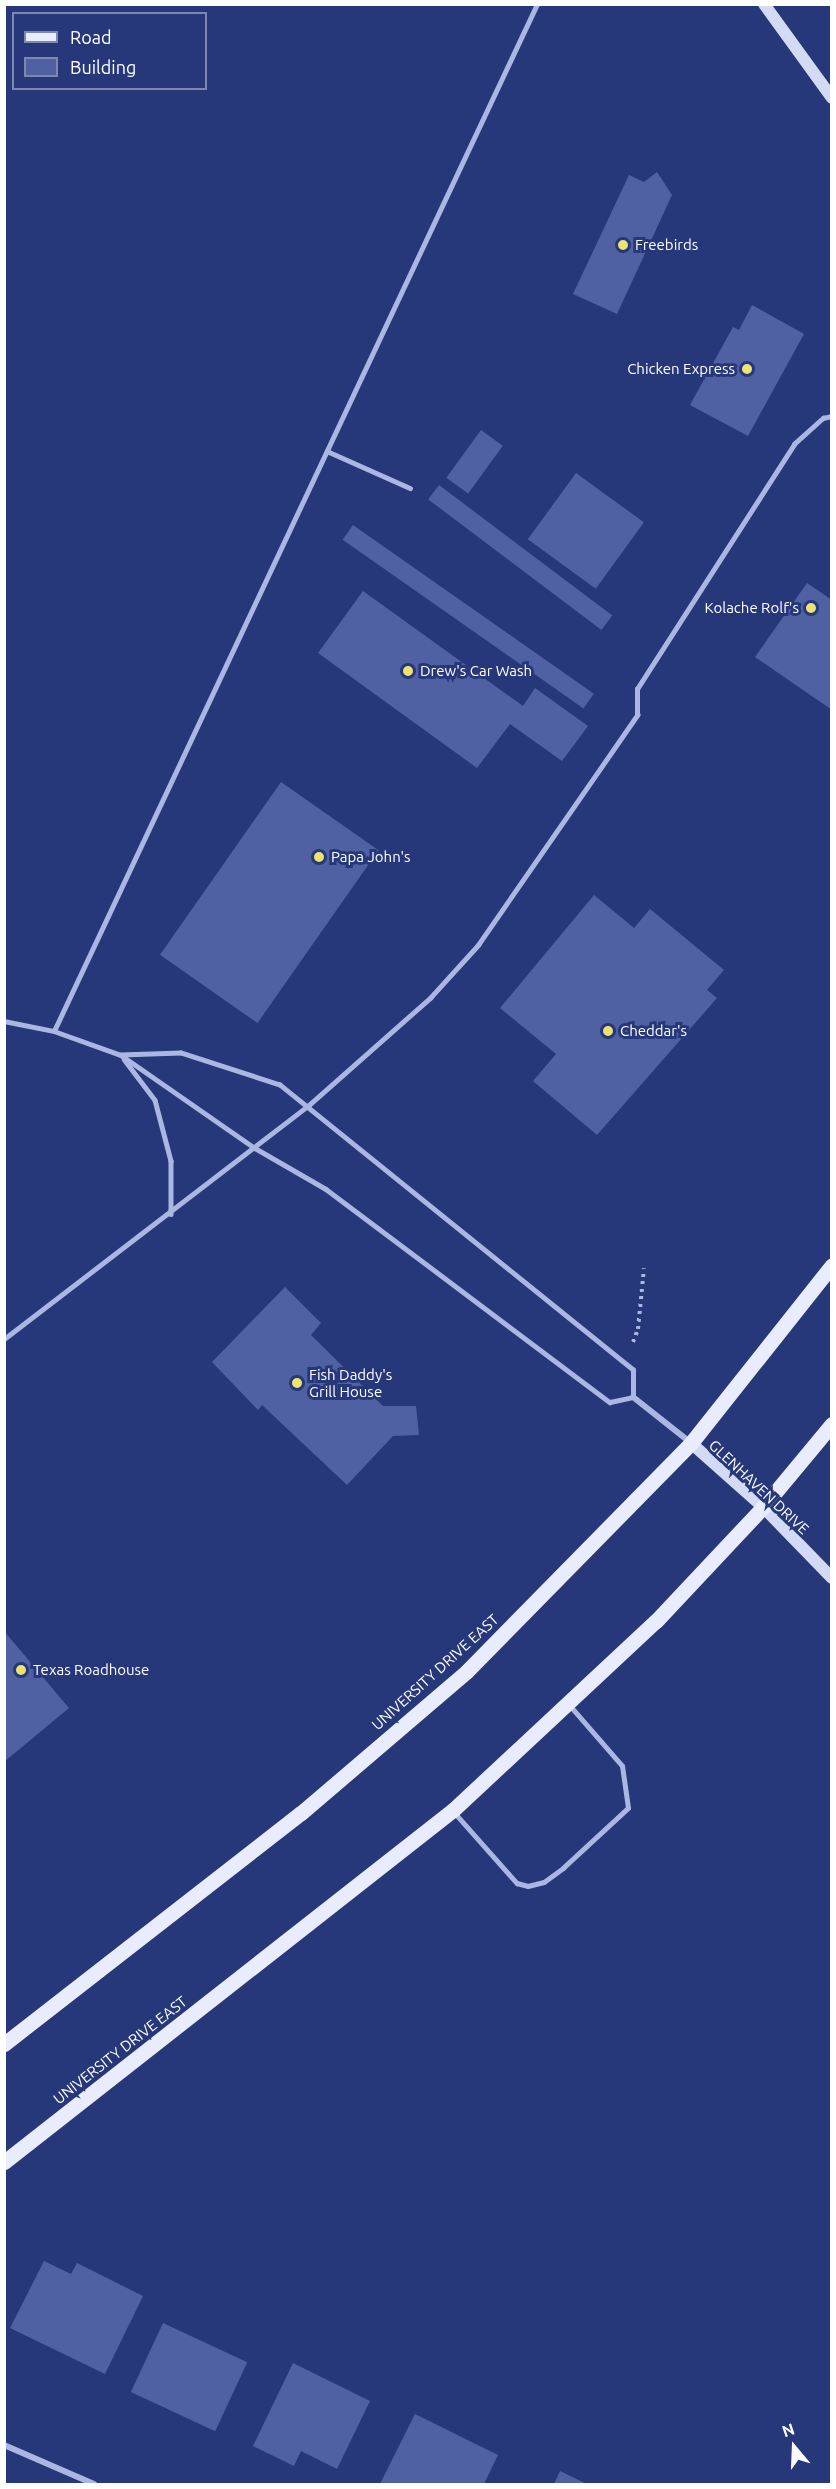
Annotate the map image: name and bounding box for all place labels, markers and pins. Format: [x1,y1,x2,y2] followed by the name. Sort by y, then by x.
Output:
[635,236,698,254] place label: Freebirds
[616,238,630,252] marker: Freebirds
[627,360,735,378] place label: Chicken Express
[740,362,754,376] marker: Chicken Express
[705,599,799,617] place label: Kolache Rolf's
[804,601,818,615] marker: Kolache Rolf's
[420,662,532,680] place label: Drew's Car Wash
[401,664,415,678] marker: Drew's Car Wash
[331,848,411,866] place label: Papa John's
[312,850,326,864] marker: Papa John's
[620,1022,687,1040] place label: Cheddar's
[601,1024,615,1038] marker: Cheddar's
[309,1365,392,1400] place label: Fish Daddy's Grill House
[290,1376,304,1390] marker: Fish Daddy's Grill House
[33,1661,149,1679] place label: Texas Roadhouse
[14,1663,28,1677] marker: Texas Roadhouse

